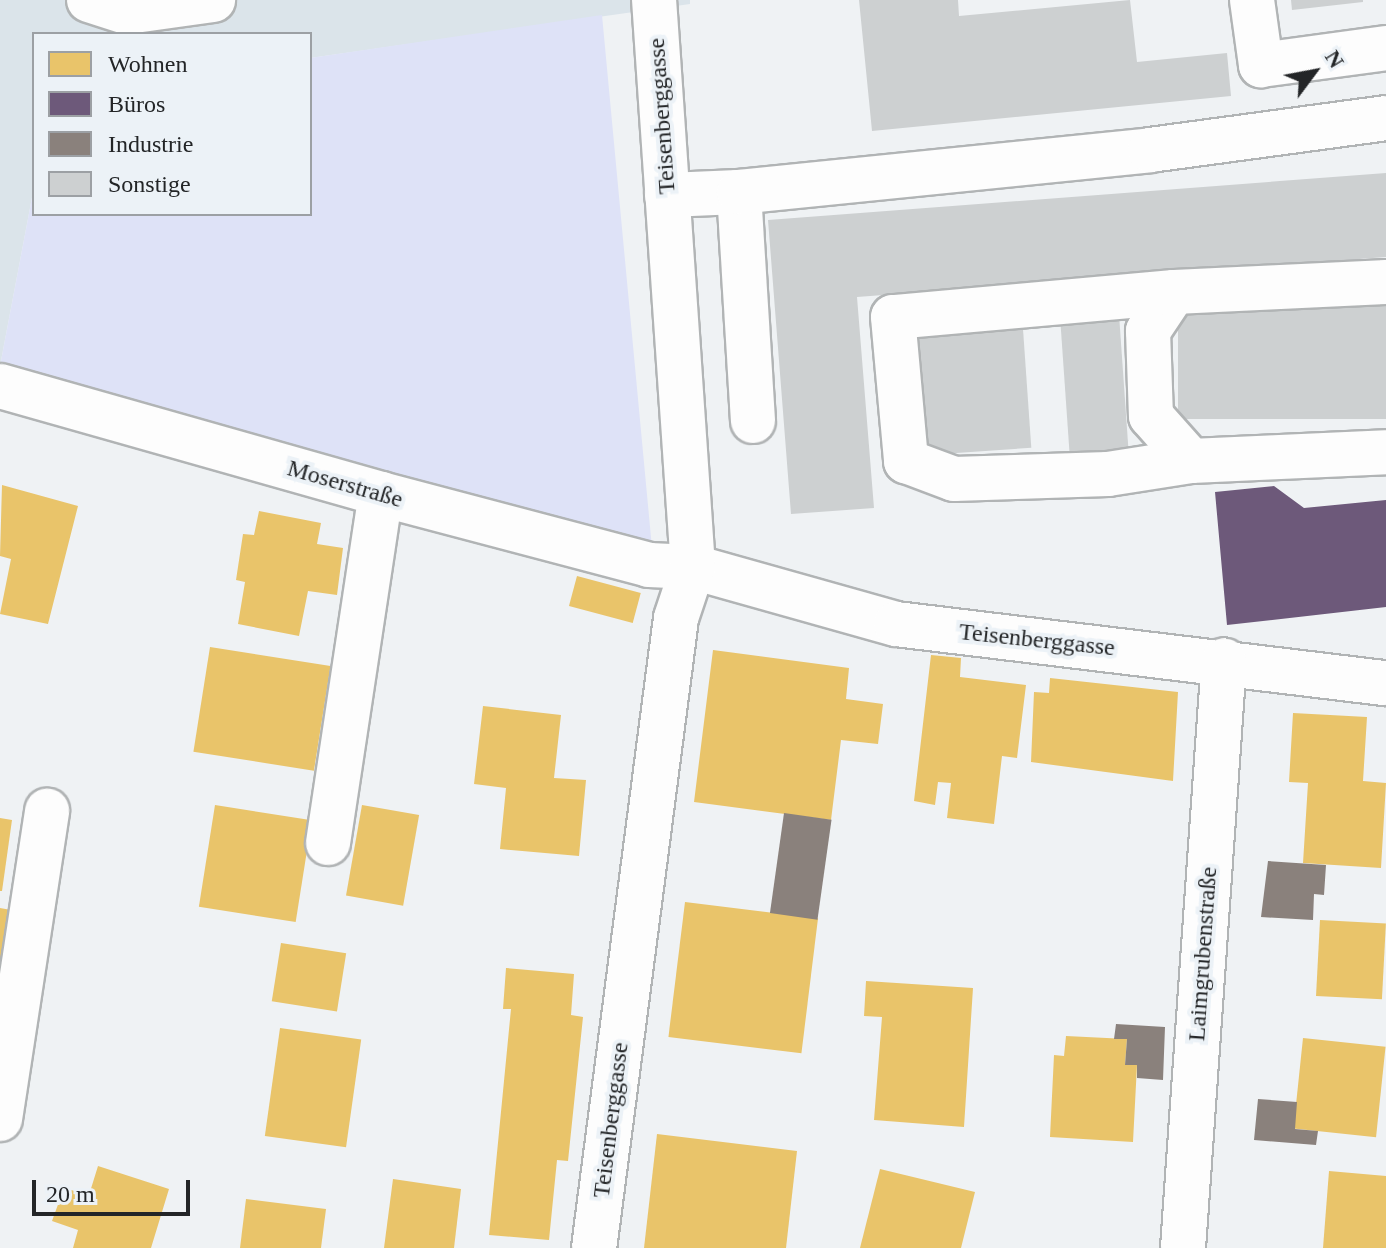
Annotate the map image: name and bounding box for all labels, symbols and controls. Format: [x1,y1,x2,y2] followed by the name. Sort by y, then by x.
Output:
[32,32,312,216] legend
[1274,32,1354,112] north arrow
[642,37,682,195] street label: Teisenberggasse
[1320,46,1350,72] text: N
[108,51,187,77] text: Wohnen
[108,91,165,117] text: Büros
[108,131,193,157] text: Industrie
[108,171,191,197] text: Sonstige
[284,454,406,514] street label: Moserstraße
[958,617,1116,663] street label: Teisenberggasse
[1183,866,1223,1042] street label: Laimgrubenstraße
[587,1041,635,1199] street label: Teisenberggasse
[36,1164,194,1214] scale bar
[46,1181,95,1207] text: 20 m

